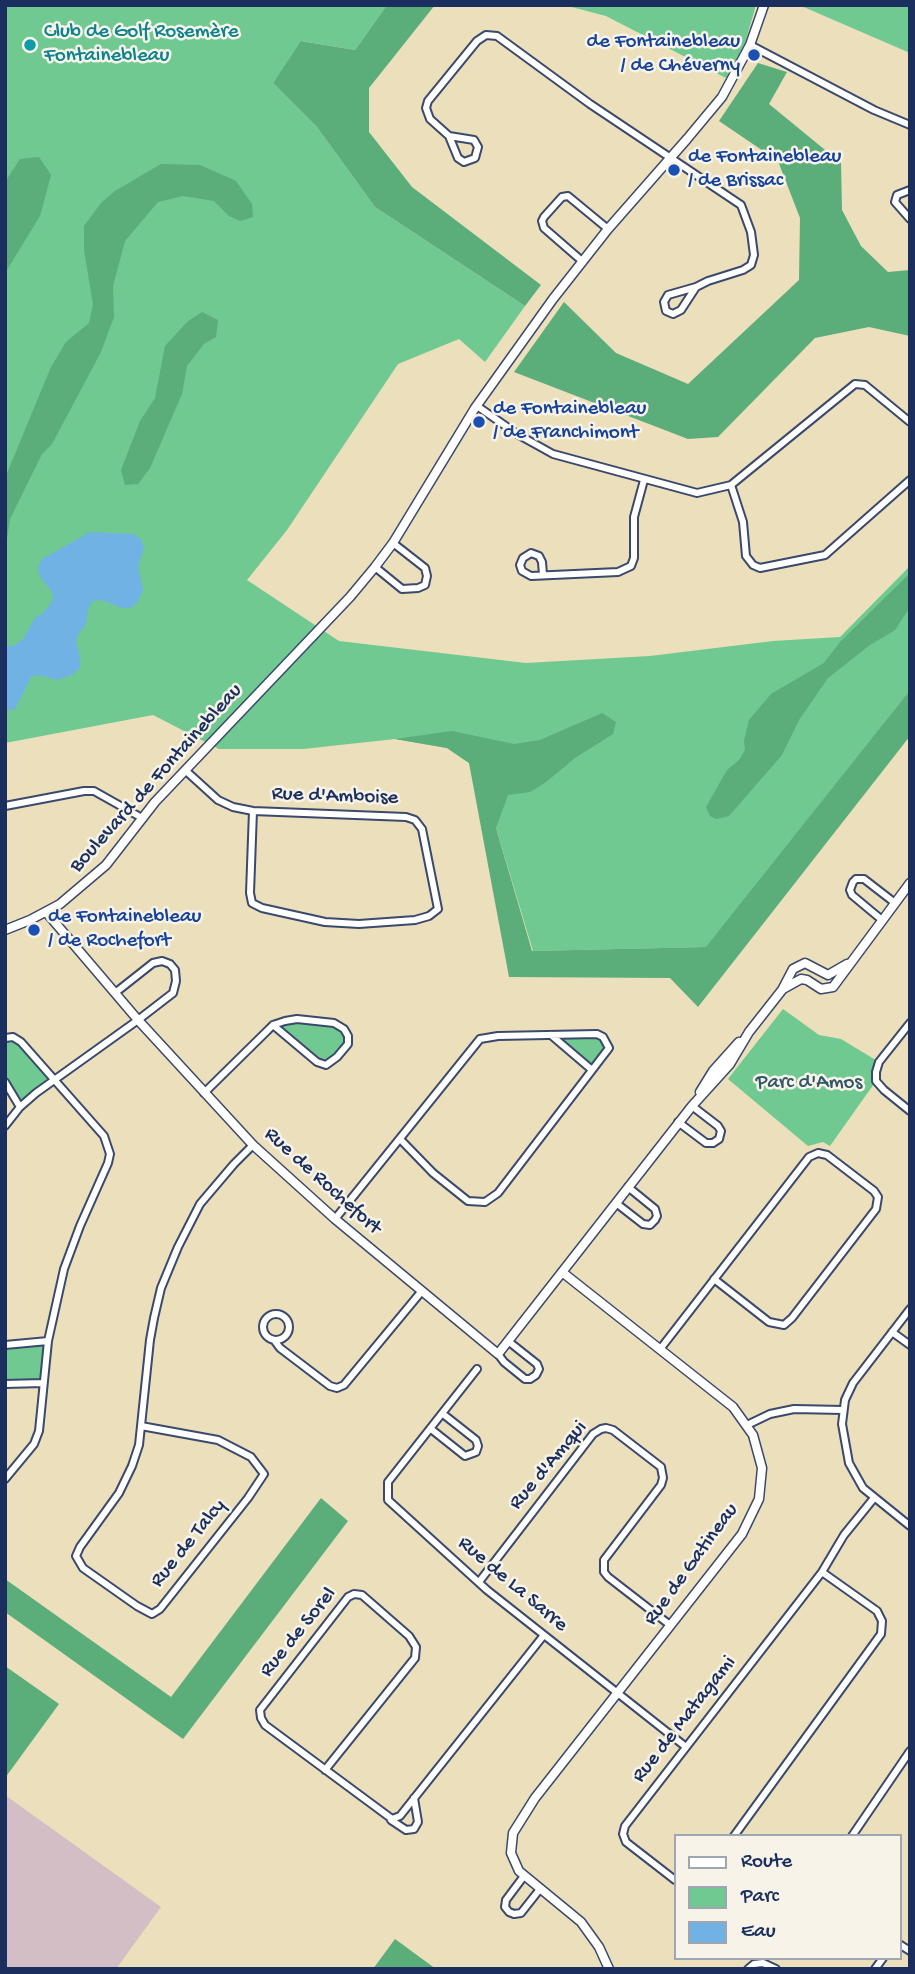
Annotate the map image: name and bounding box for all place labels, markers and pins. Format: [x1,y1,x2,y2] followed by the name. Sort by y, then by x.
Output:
[44,20,239,70] place label: Club de Golf Rosemère Fontainebleau
[587,30,740,80] place label: de Fontainebleau / de Chéverny
[22,37,38,53] marker: Club de Golf Rosemère Fontainebleau
[746,47,762,63] marker: de Fontainebleau / de Chéverny
[688,145,841,195] place label: de Fontainebleau / de Brissac
[666,162,682,178] marker: de Fontainebleau / de Brissac
[493,397,646,447] place label: de Fontainebleau / de Franchimont
[471,414,487,430] marker: de Fontainebleau / de Franchimont
[48,905,201,955] place label: de Fontainebleau / de Rochefort
[26,922,42,938] marker: de Fontainebleau / de Rochefort

